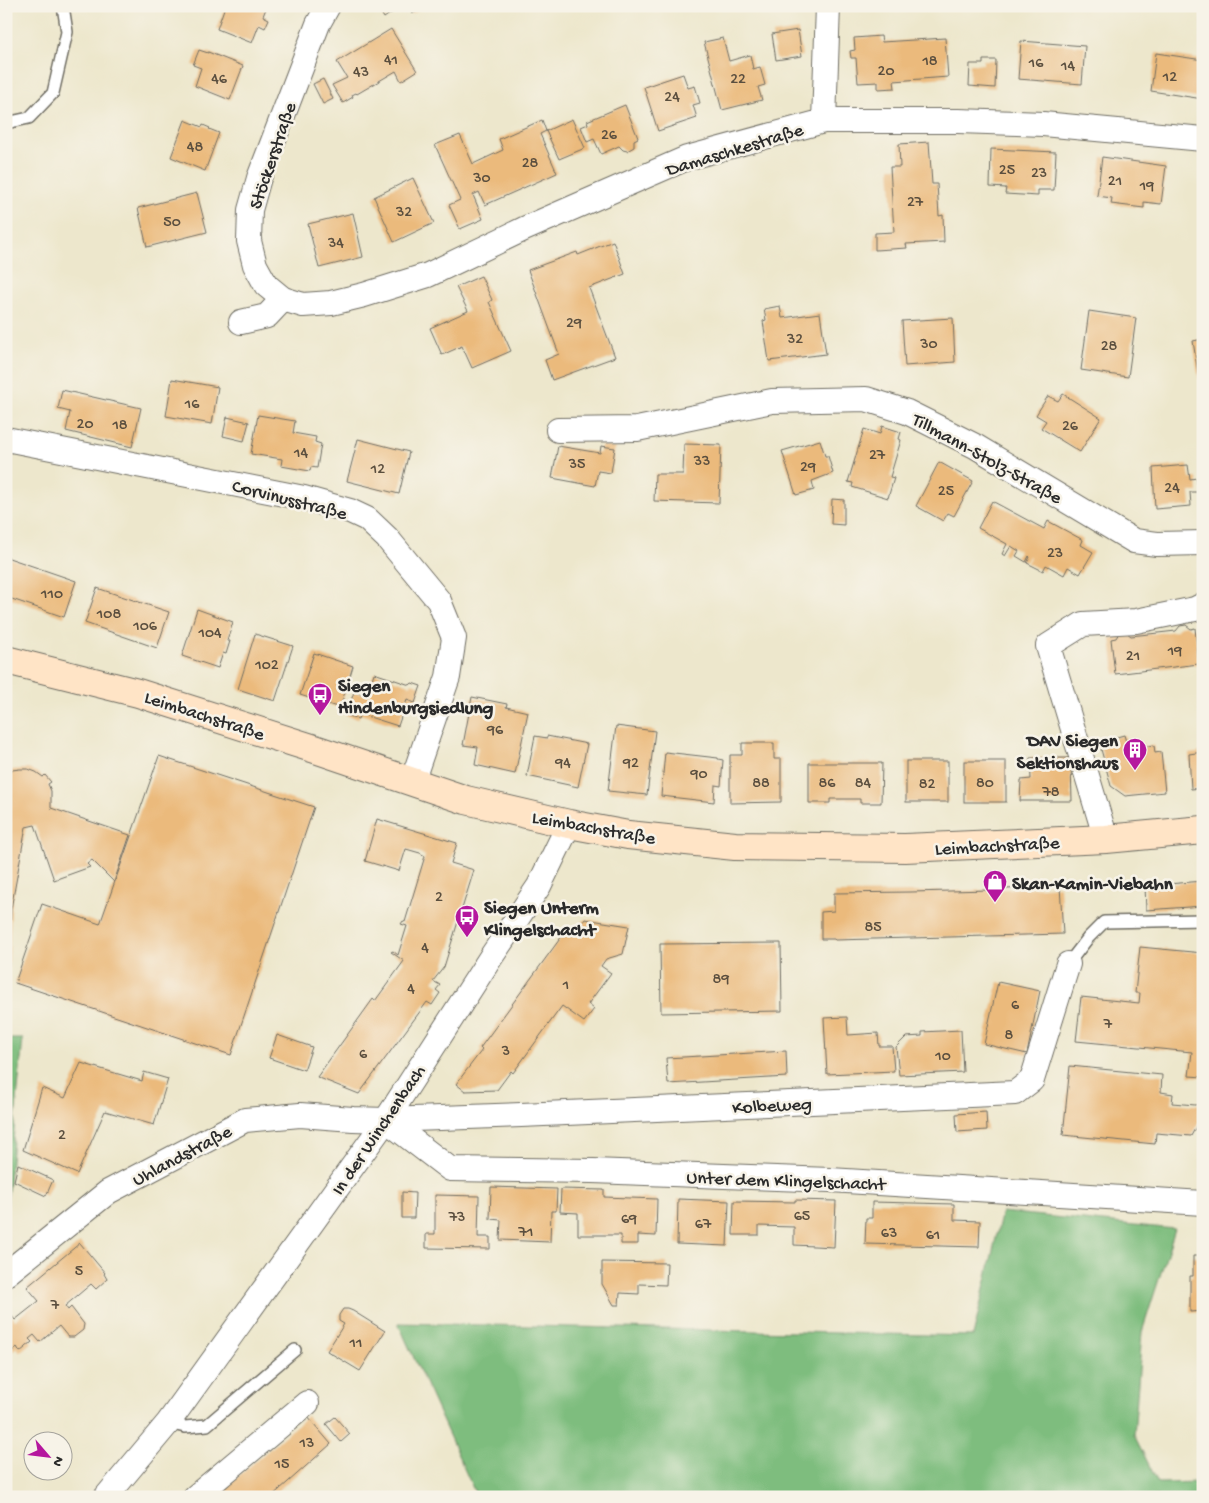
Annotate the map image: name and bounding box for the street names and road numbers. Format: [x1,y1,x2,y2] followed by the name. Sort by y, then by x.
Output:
[245,100,303,212] street label: Stöckerstraße
[662,119,807,184] street label: Damaschkestraße
[906,409,1066,511] street label: Tillmann-Stolz-Straße
[229,476,349,527] street label: Corvinusstraße
[141,687,267,748] street label: Leimbachstraße
[530,807,657,852] street label: Leimbachstraße
[934,833,1060,862] street label: Leimbachstraße
[328,1061,432,1201] street label: In der Winchenbach
[732,1094,813,1121] street label: Kolbeweg
[129,1121,237,1193] street label: Uhlandstraße
[686,1168,888,1198] street label: Unter dem Klingelschacht

